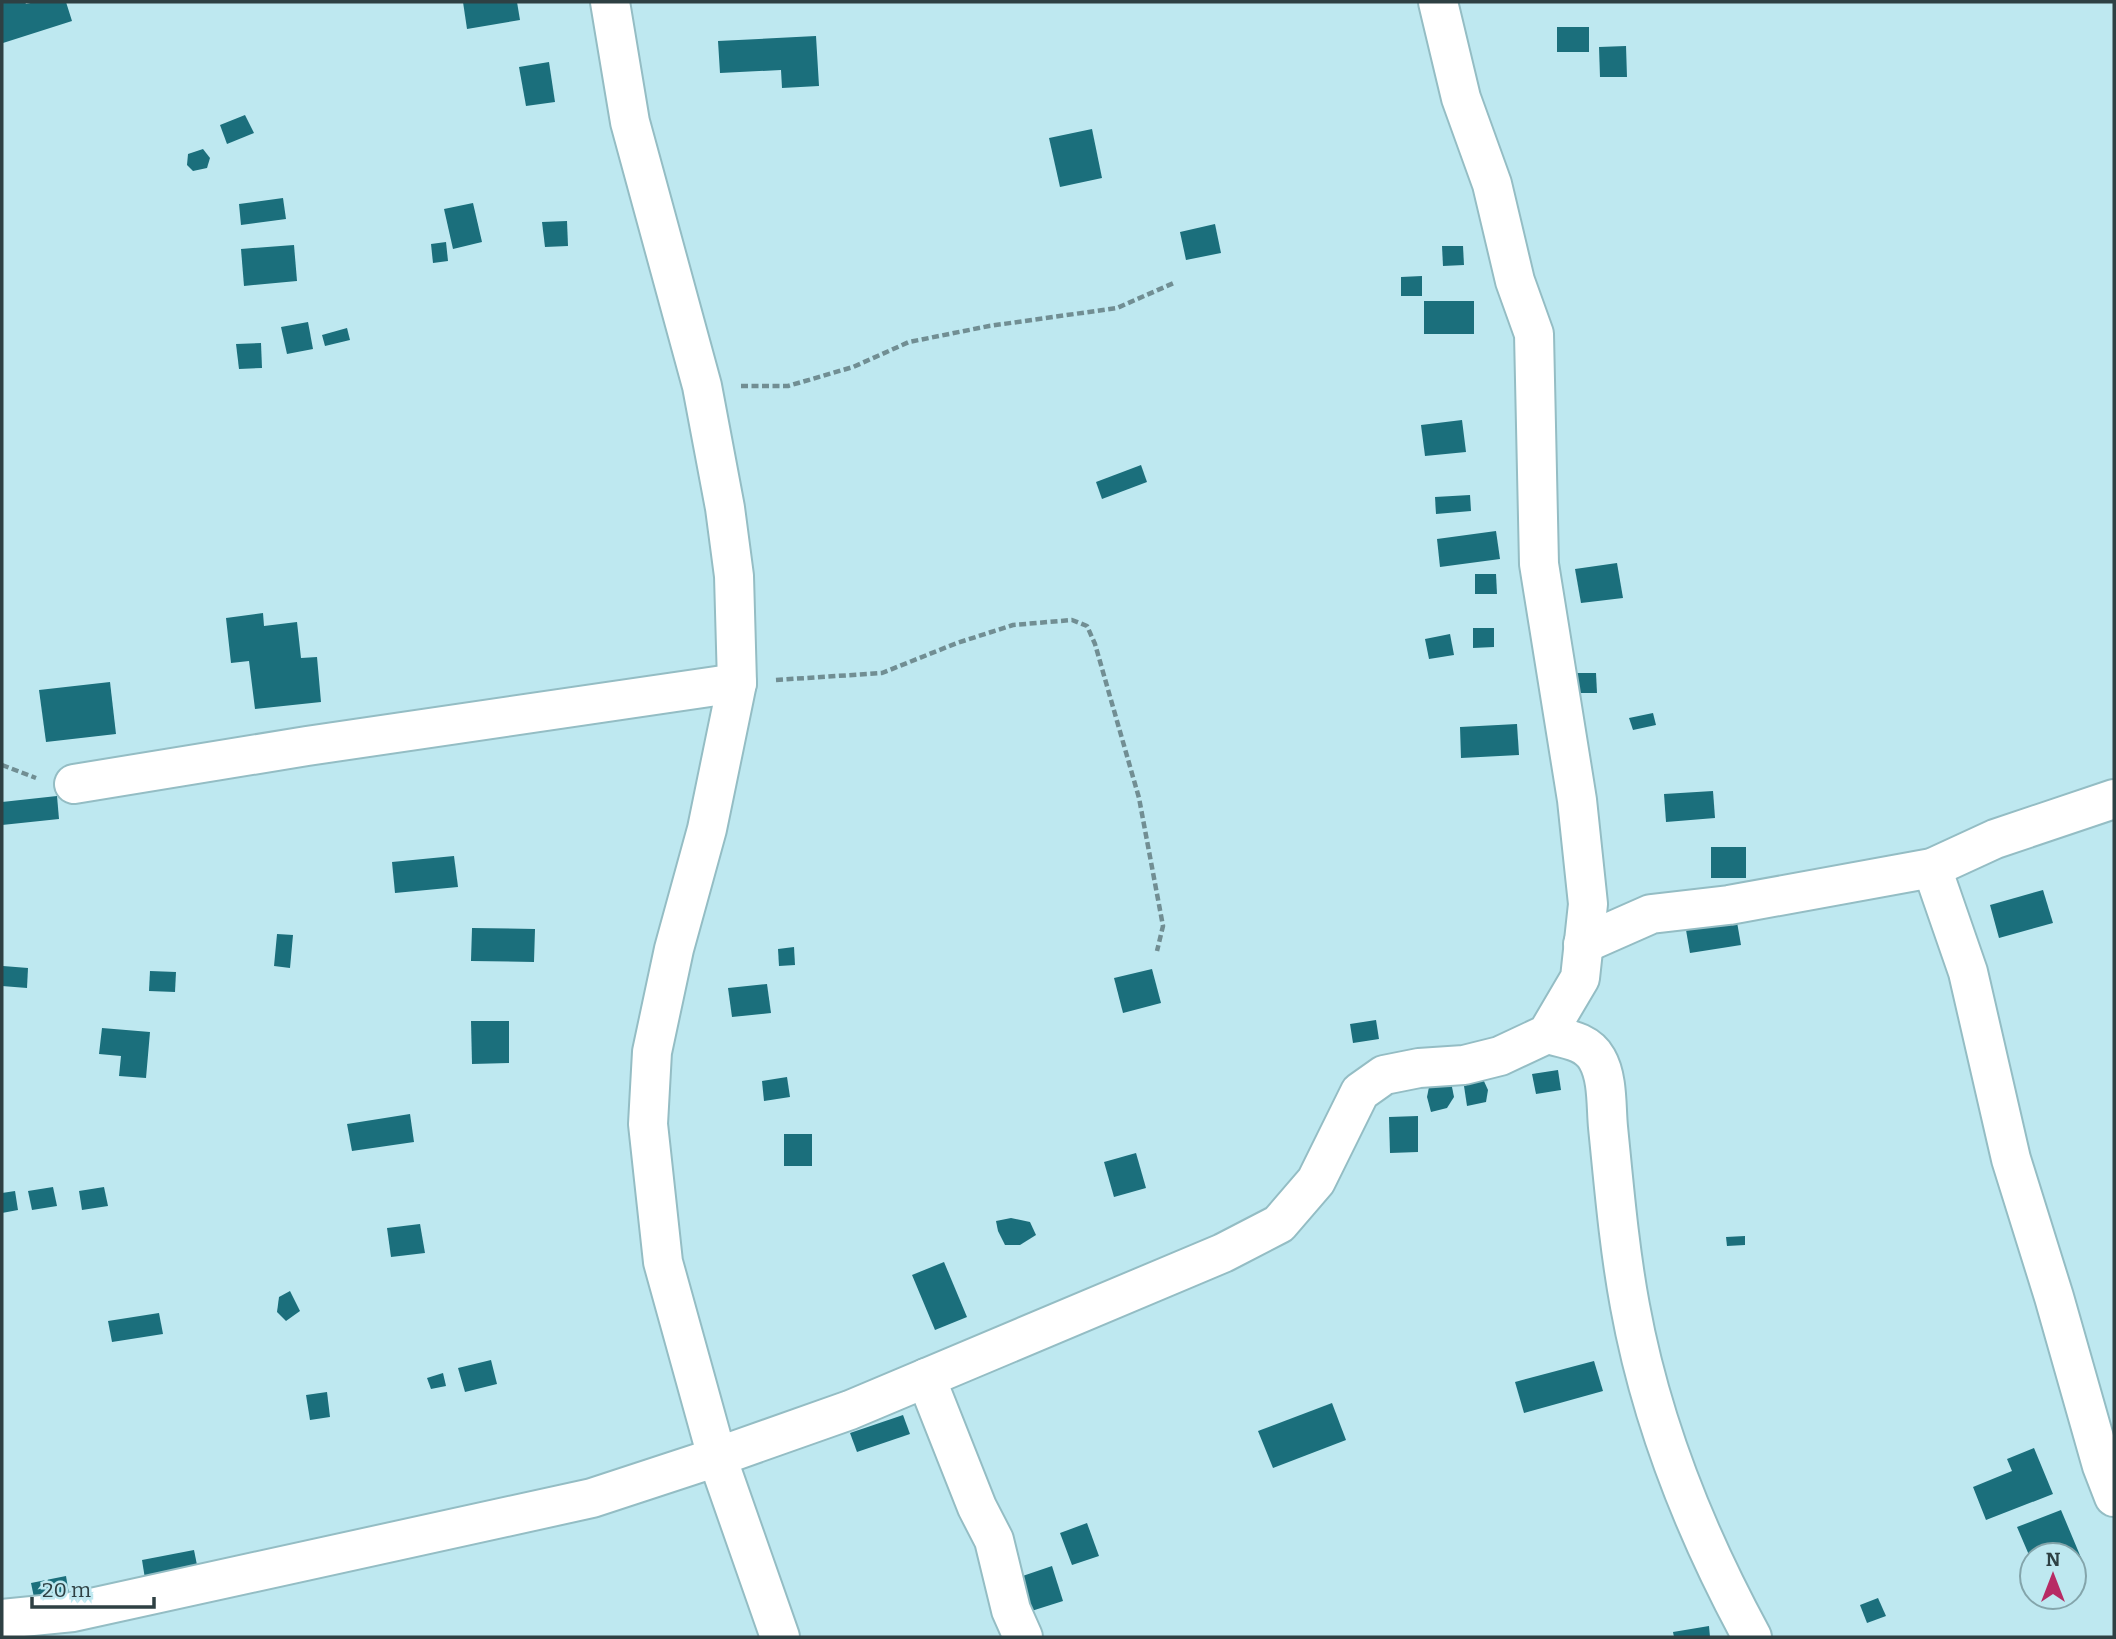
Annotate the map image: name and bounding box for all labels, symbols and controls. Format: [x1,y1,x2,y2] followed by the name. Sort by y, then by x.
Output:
[2018,1541,2088,1611] north arrow
[2046,1548,2061,1571] text: N
[32,1566,154,1610] scale bar
[42,1577,91,1603] text: 20 m

